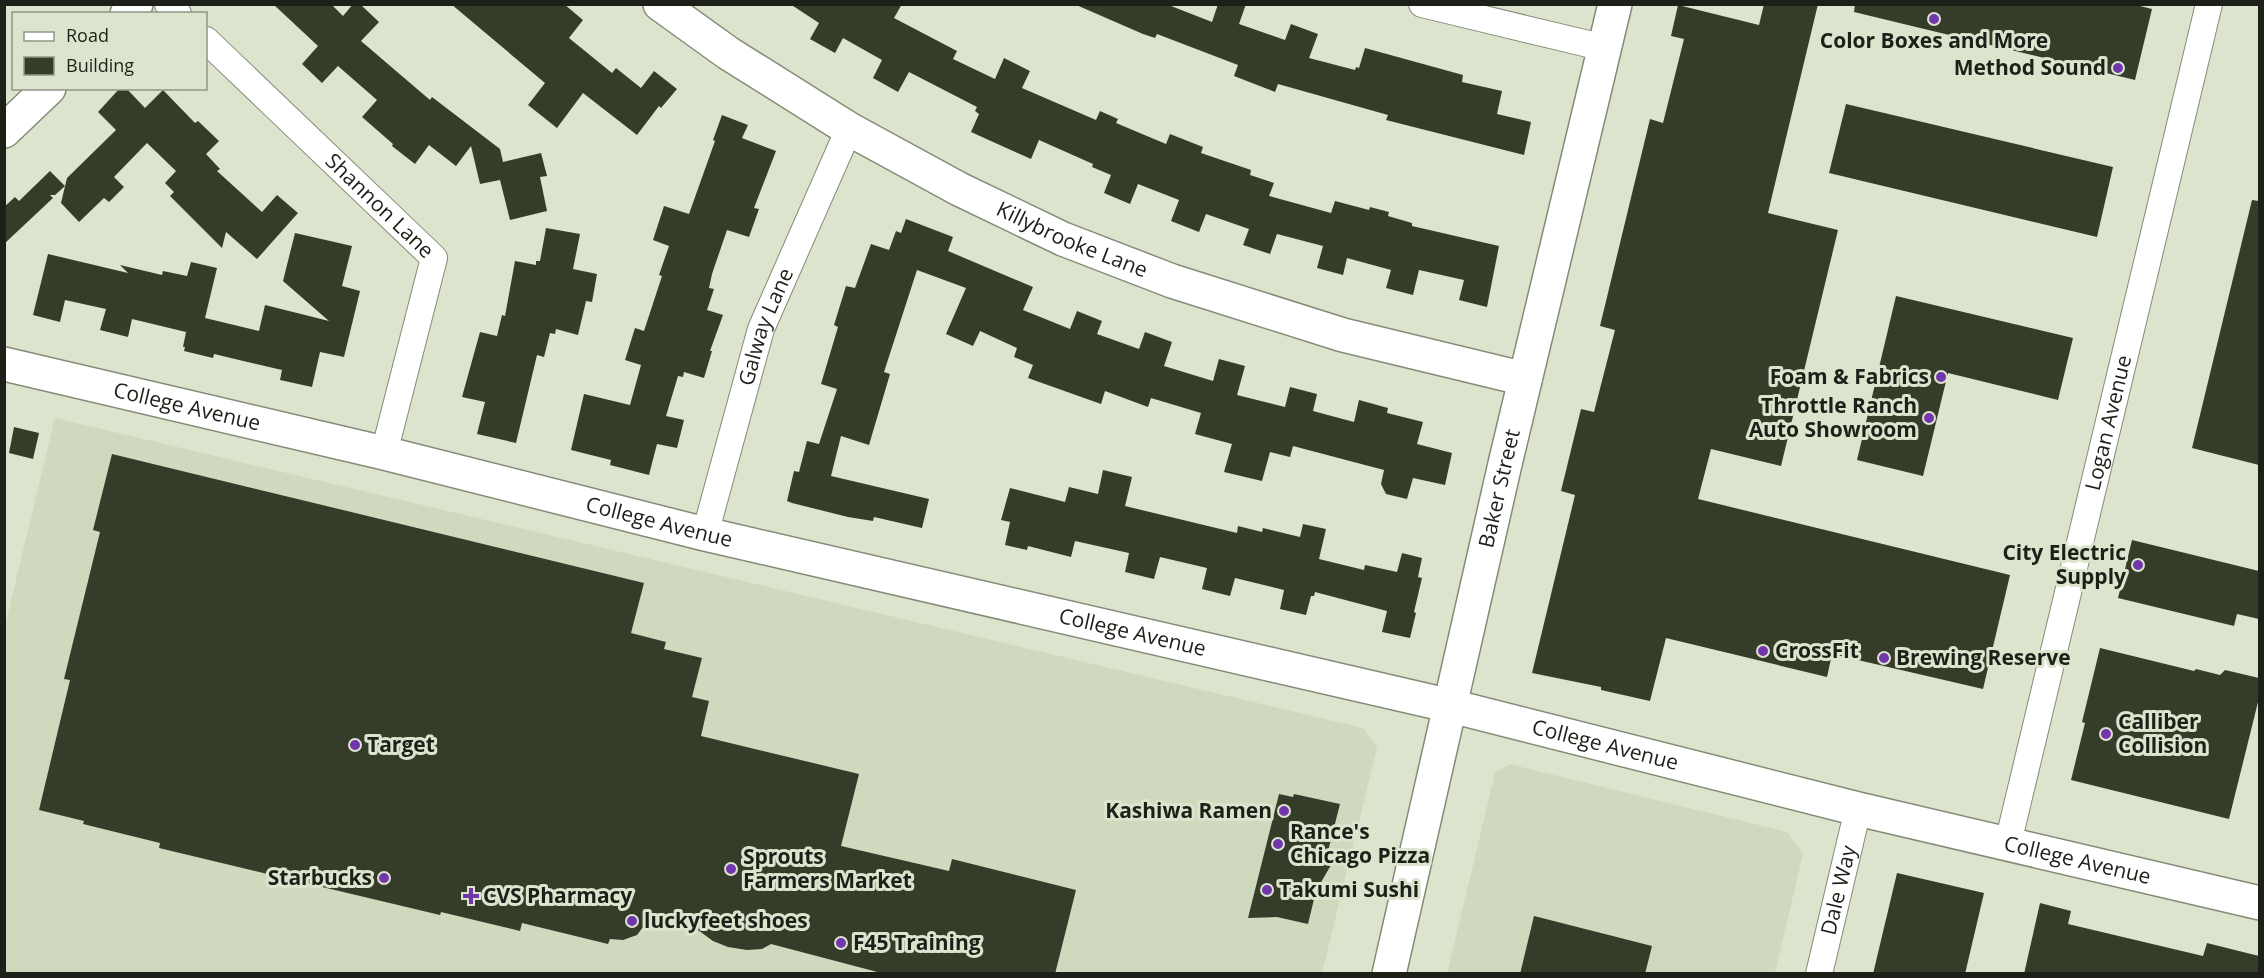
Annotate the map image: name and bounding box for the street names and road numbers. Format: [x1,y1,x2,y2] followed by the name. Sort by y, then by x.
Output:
[320,147,440,264] street label: Shannon Lane
[992,194,1152,283] street label: Killybrooke Lane
[731,263,799,389] street label: Galway Lane
[2078,352,2137,493] street label: Logan Avenue
[111,375,264,437] street label: College Avenue
[1471,426,1526,550] street label: Baker Street
[583,490,735,553] street label: College Avenue
[1056,601,1209,662] street label: College Avenue
[1529,712,1682,776] street label: College Avenue
[2001,829,2154,890] street label: College Avenue
[1814,842,1862,938] street label: Dale Way

